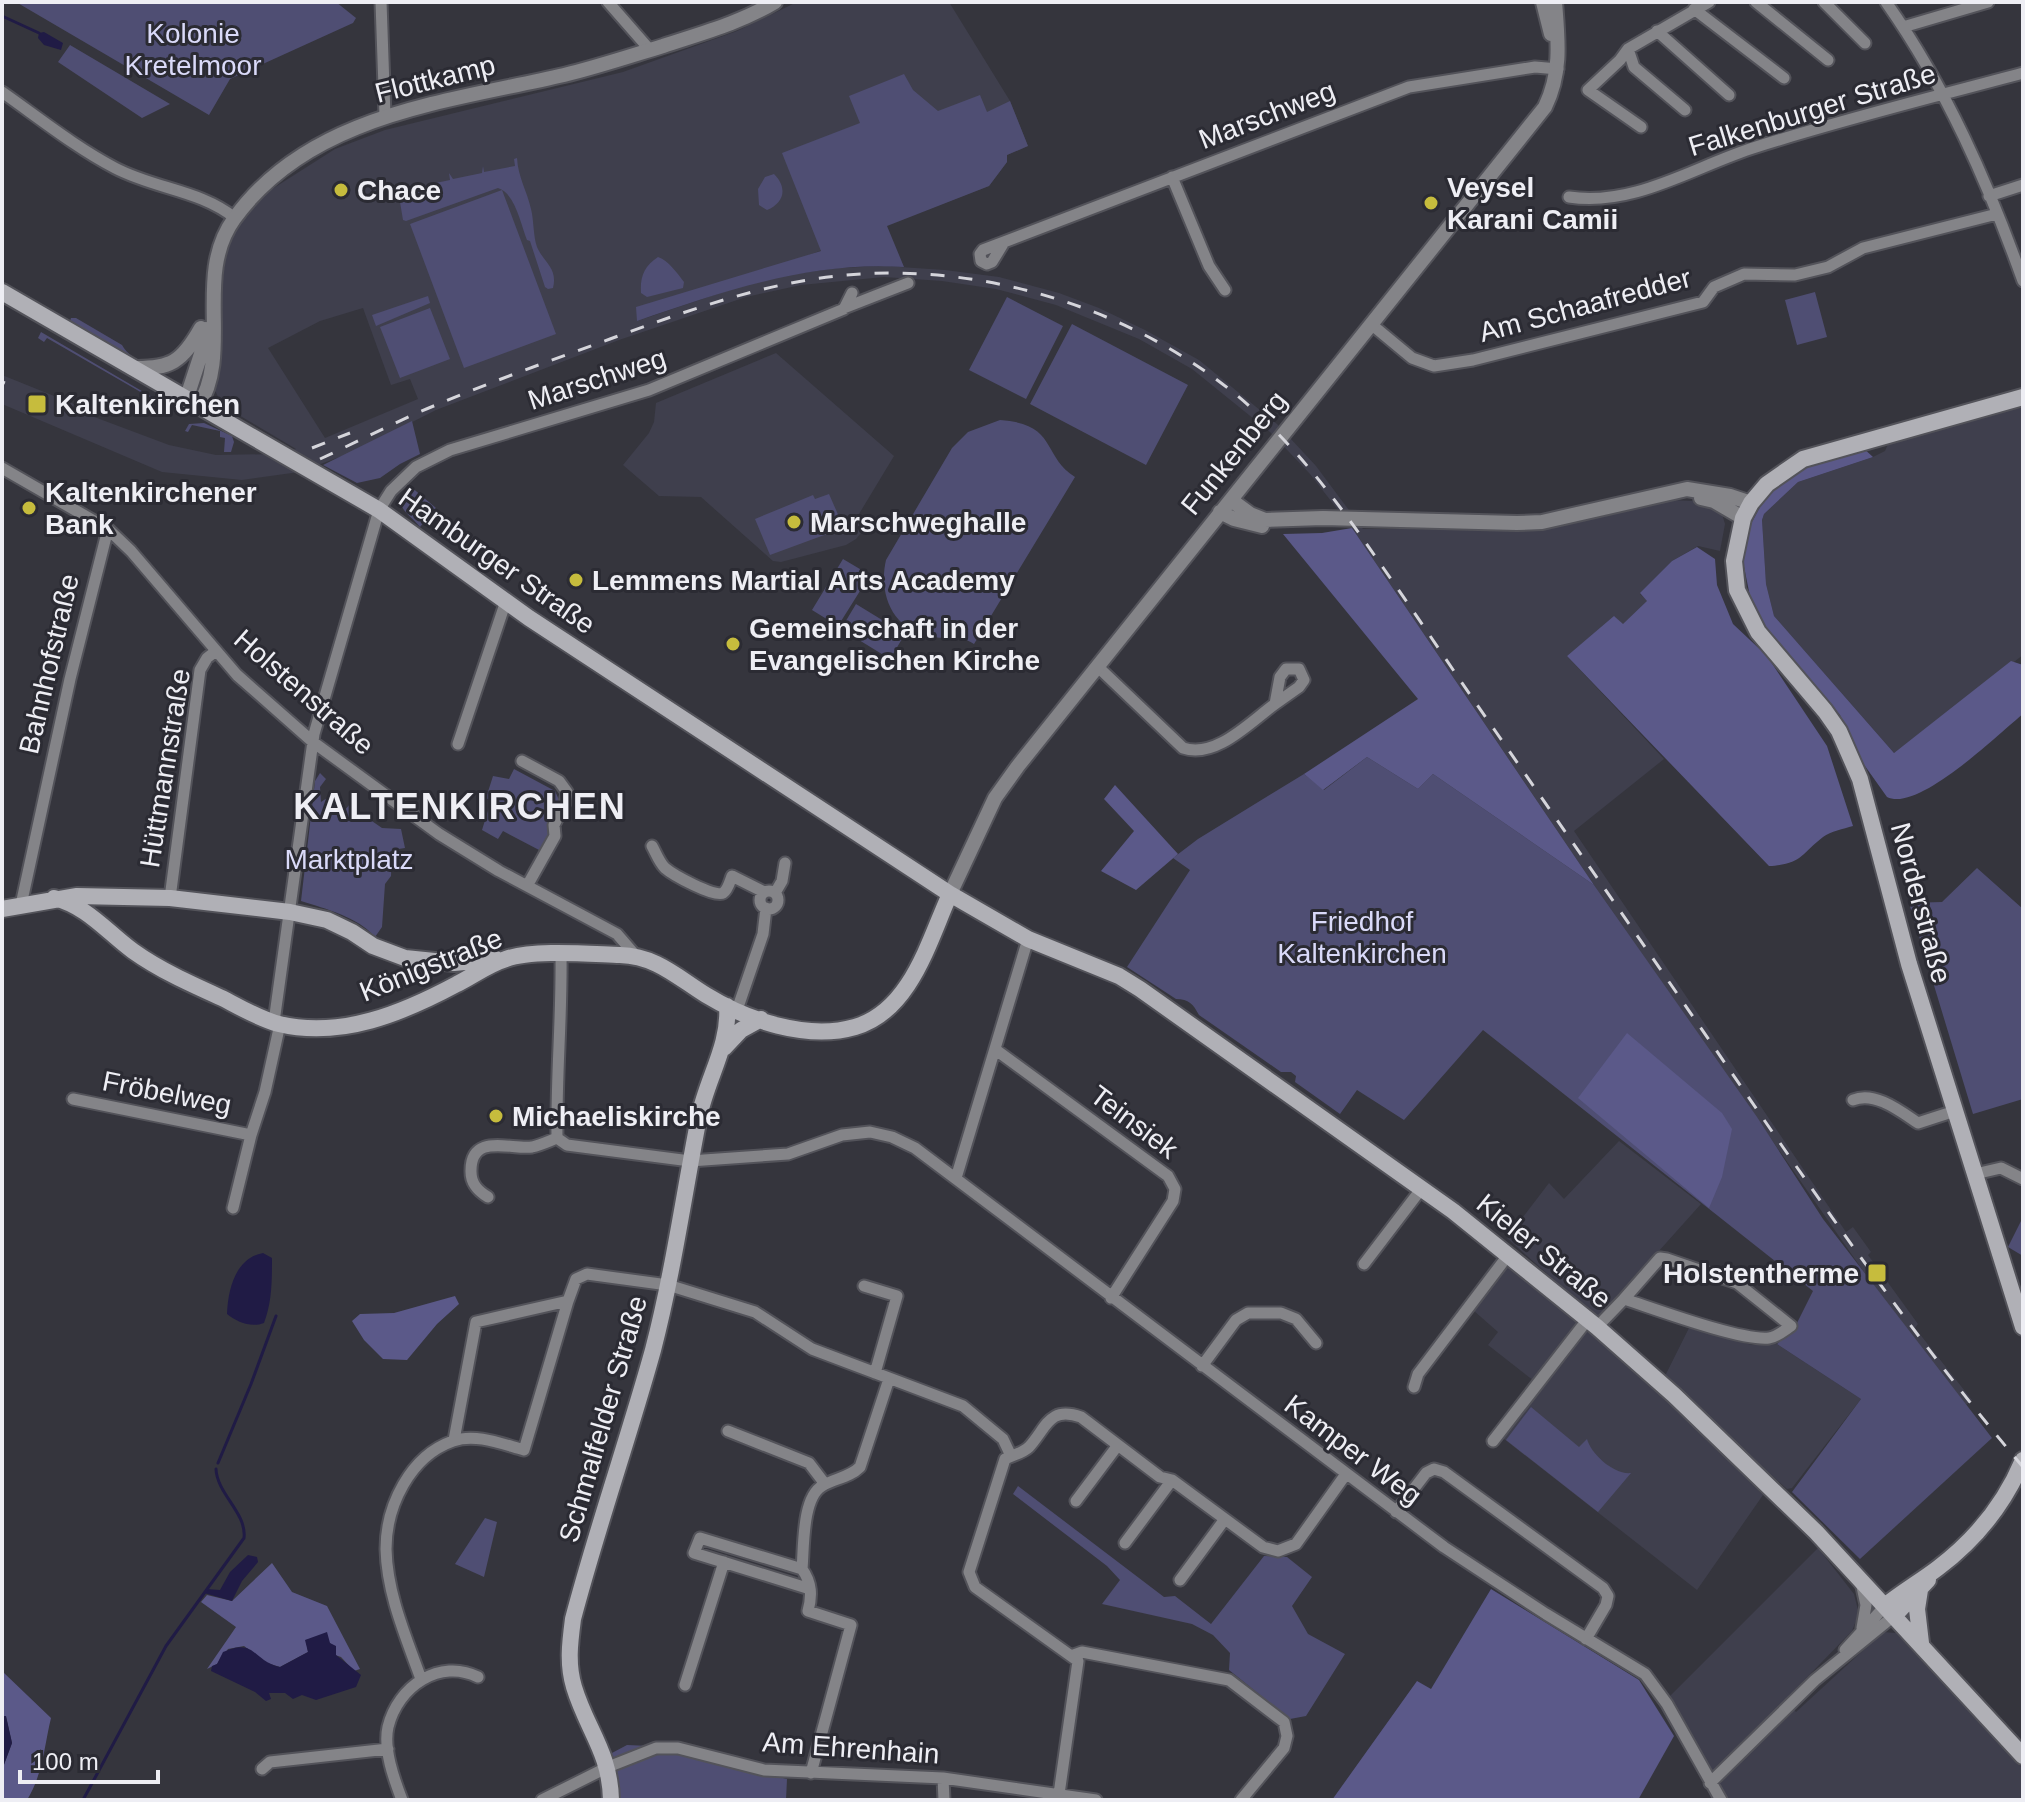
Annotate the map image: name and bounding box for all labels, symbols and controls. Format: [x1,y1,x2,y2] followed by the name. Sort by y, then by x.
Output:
[125,18,261,81] park label: Kolonie Kretelmoor
[372,49,498,109] street label: Flottkamp
[1685,58,1939,162] street label: Falkenburger Straße
[1195,75,1339,155] street label: Marschweg
[1447,172,1618,235] place label: Veysel Karani Camii
[357,175,441,206] place label: Chace
[332,181,350,199] marker: Chace
[1422,194,1440,212] marker: Veysel Karani Camii
[1476,262,1694,348] street label: Am Schaafredder
[524,342,670,416] street label: Marschweg
[1175,385,1293,521] street label: Funkenberg
[55,389,240,420] place label: Kaltenkirchen
[26,393,48,415] marker: Kaltenkirchen
[45,477,257,540] place label: Kaltenkirchener Bank
[393,482,601,640] street label: Hamburger Straße
[20,499,38,517] marker: Kaltenkirchener Bank
[810,507,1026,538] place label: Marschweghalle
[785,513,803,531] marker: Marschweghalle
[592,565,1015,596] place label: Lemmens Martial Arts Academy
[13,571,85,757] street label: Bahnhofstraße
[567,571,585,589] marker: Lemmens Martial Arts Academy
[749,613,1040,676] place label: Gemeinschaft in der Evangelischen Kirche
[228,623,380,761] street label: Holstenstraße
[724,635,742,653] marker: Gemeinschaft in der Evangelischen Kirche
[134,666,196,870] street label: Hüttmannstraße
[293,786,627,827] district label: KALTENKIRCHEN
[1885,819,1957,987] street label: Norderstraße
[284,844,414,875] park label: Marktplatz
[1277,906,1447,969] park label: Friedhof Kaltenkirchen
[355,922,507,1008] street label: Königstraße
[100,1065,234,1121] street label: Fröbelweg
[1084,1079,1185,1165] street label: Teinsiek
[512,1101,721,1132] place label: Michaeliskirche
[487,1107,505,1125] marker: Michaeliskirche
[1471,1188,1617,1314] street label: Kieler Straße
[1663,1258,1859,1289] place label: Holstentherme
[1866,1262,1888,1284] marker: Holstentherme
[553,1292,653,1546] street label: Schmalfelder Straße
[1279,1389,1427,1511] street label: Kamper Weg
[761,1726,941,1770] street label: Am Ehrenhain
[20,1734,158,1784] scale bar
[32,1748,99,1775] text: 100 m

